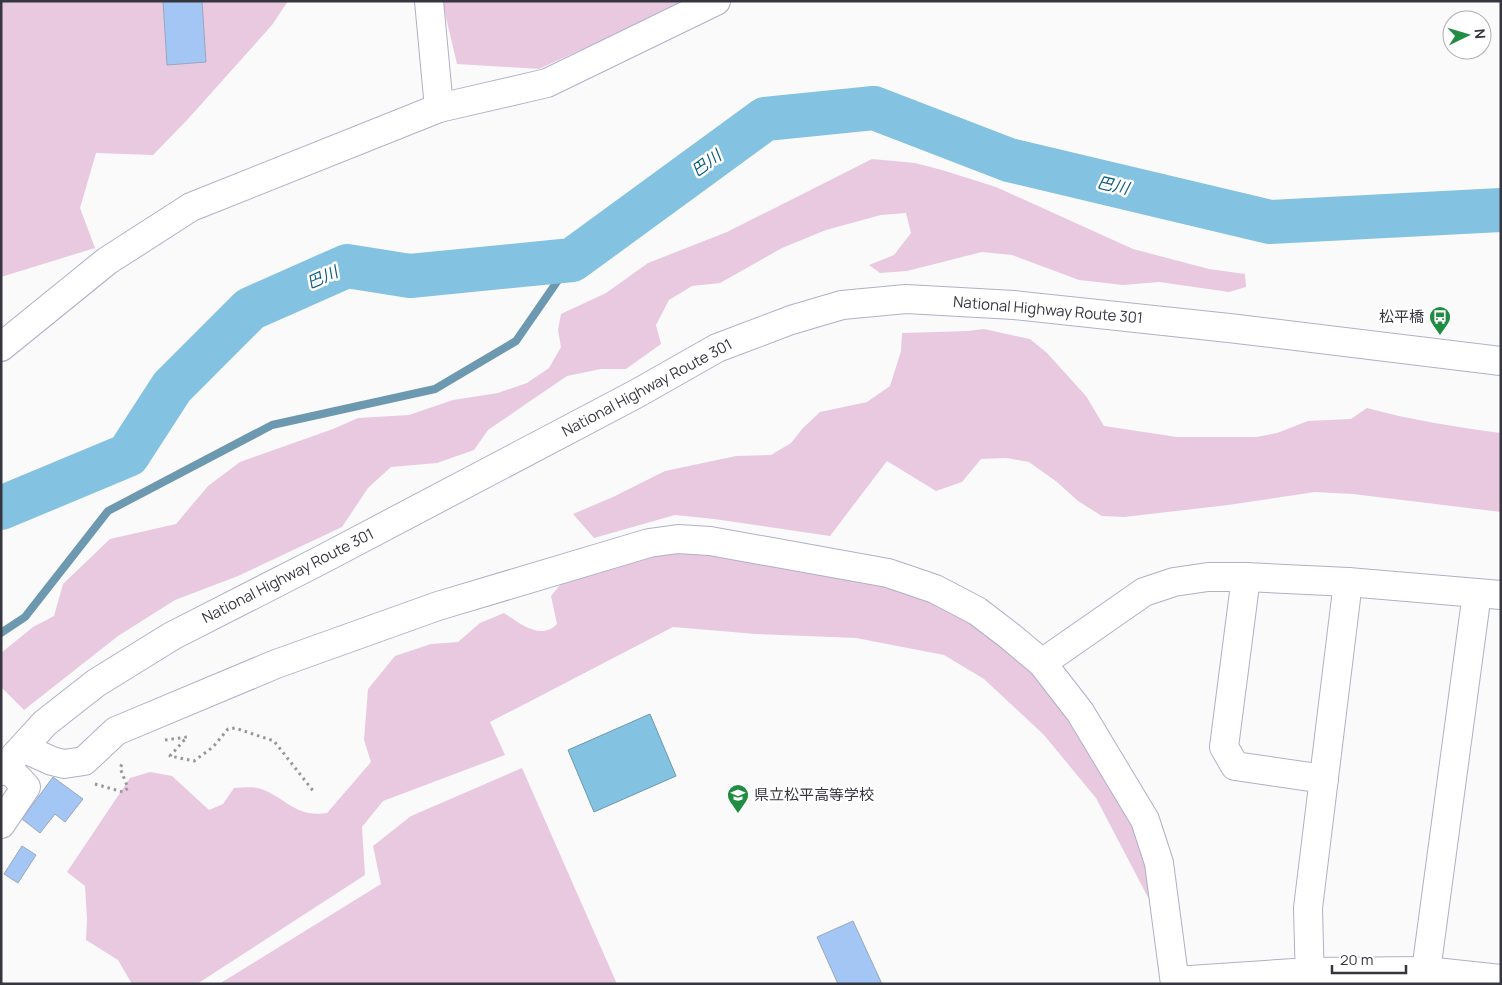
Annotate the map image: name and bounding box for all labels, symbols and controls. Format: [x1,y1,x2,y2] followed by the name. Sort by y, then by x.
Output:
[1442,10,1492,60] north arrow
[1471,28,1490,40] text: N
[687,144,727,181] water label: 巴川
[1095,171,1133,200] water label: 巴川
[303,260,343,294] water label: 巴川
[952,291,1144,328] street label: National Highway Route 301
[1428,305,1452,336] bus stop icon: 松平橋
[1379,306,1424,327] place label: 松平橋
[558,334,736,441] street label: National Highway Route 301
[198,523,377,628] street label: National Highway Route 301
[726,783,750,814] school or university icon: 県立松平高等学校
[754,784,874,805] place label: 県立松平高等学校
[1332,942,1406,974] scale bar
[1340,949,1373,970] text: 20 m

